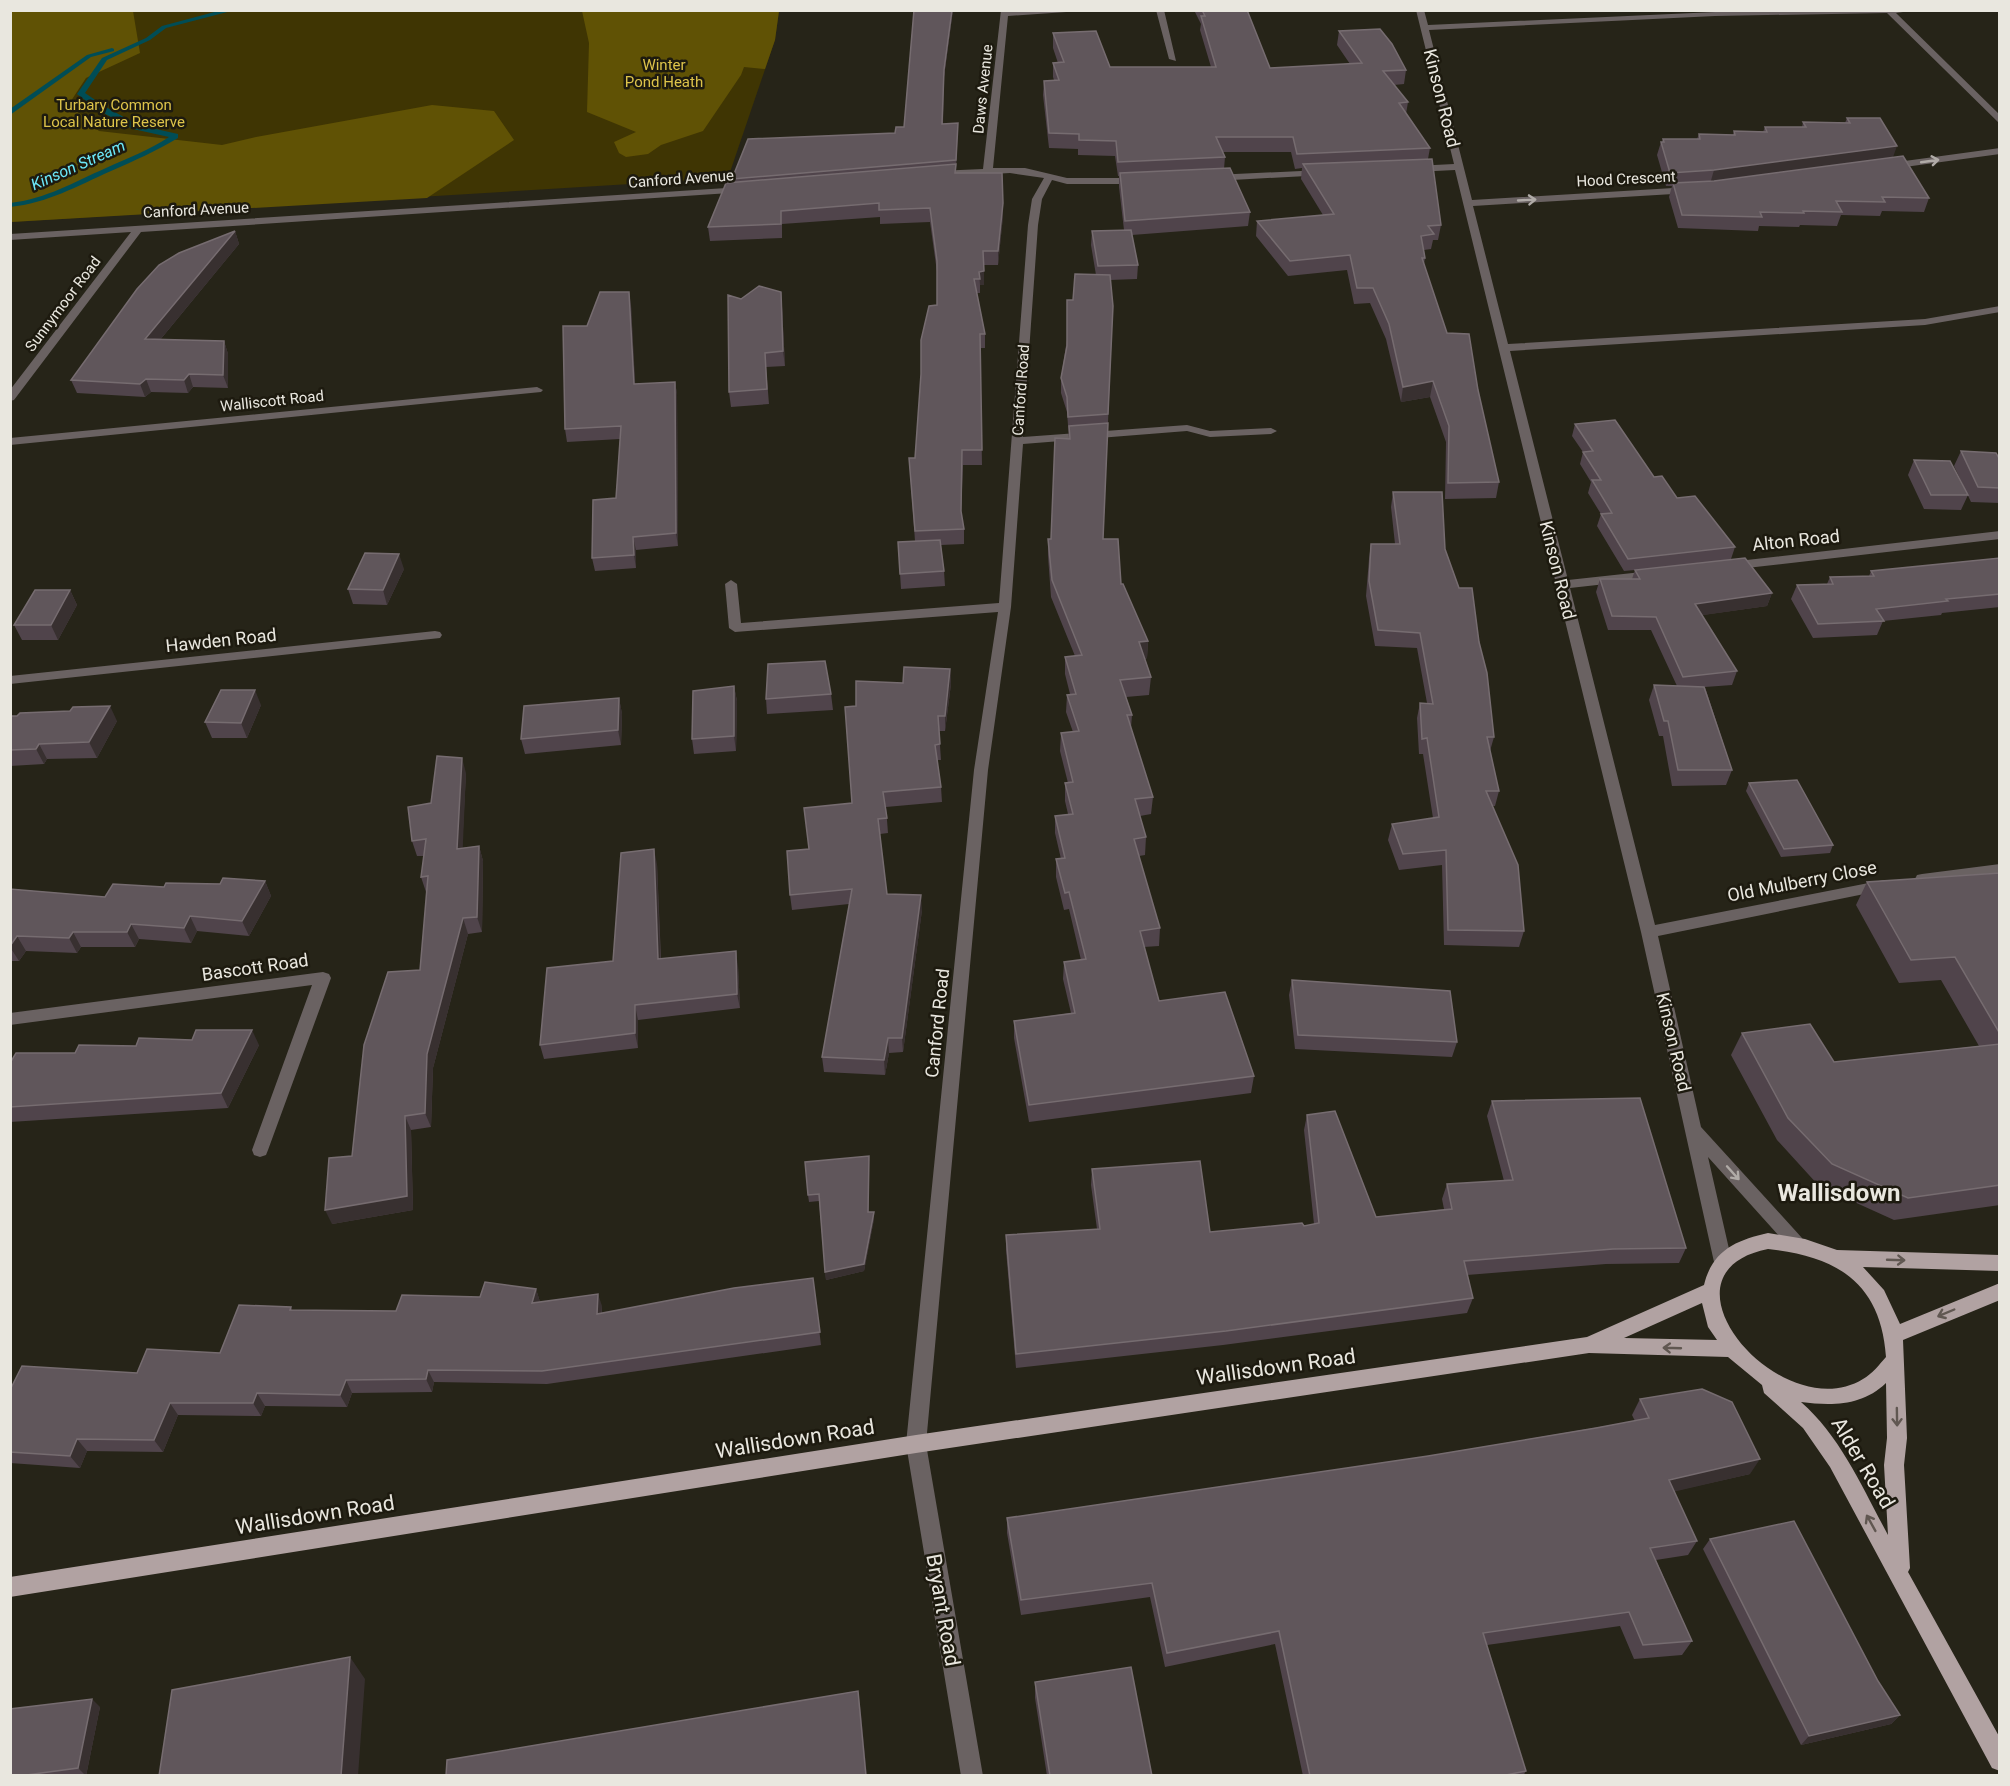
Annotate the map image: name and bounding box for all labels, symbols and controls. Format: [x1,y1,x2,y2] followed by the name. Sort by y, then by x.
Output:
[969,43,997,135] street label: Daws Avenue
[1420,47,1464,149] street label: Kinson Road
[625,56,703,91] park label: Winter Pond Heath
[43,96,185,131] park label: Turbary Common Local Nature Reserve
[28,136,128,194] water label: Kinson Stream
[1920,155,1939,166] one-way arrow
[627,166,735,192] street label: Canford Avenue
[1576,167,1676,191] street label: Hood Crescent
[1517,194,1537,205] one-way arrow
[143,198,250,222] street label: Canford Avenue
[21,253,105,355] street label: Sunnymoor Road
[1009,344,1033,436] street label: Canford Road
[219,387,325,415] street label: Walliscott Road
[1536,519,1580,621] street label: Kinson Road
[1751,525,1841,555] street label: Alton Road
[164,624,278,656] street label: Hawden Road
[1726,856,1878,906] street label: Old Mulberry Close
[200,949,310,985] street label: Bascott Road
[921,967,953,1079] street label: Canford Road
[1652,990,1696,1094] street label: Kinson Road
[1726,1165,1740,1180] one-way arrow
[1778,1179,1900,1207] district label: Wallisdown
[1885,1254,1905,1266] one-way arrow
[1938,1308,1956,1320] one-way arrow
[1663,1342,1683,1354] one-way arrow
[1195,1344,1357,1390] street label: Wallisdown Road
[1891,1407,1902,1427] one-way arrow
[1826,1413,1900,1513] street label: Alder Road
[714,1415,876,1463] street label: Wallisdown Road
[234,1491,396,1539] street label: Wallisdown Road
[1865,1515,1877,1532] one-way arrow
[921,1552,965,1668] street label: Bryant Road

